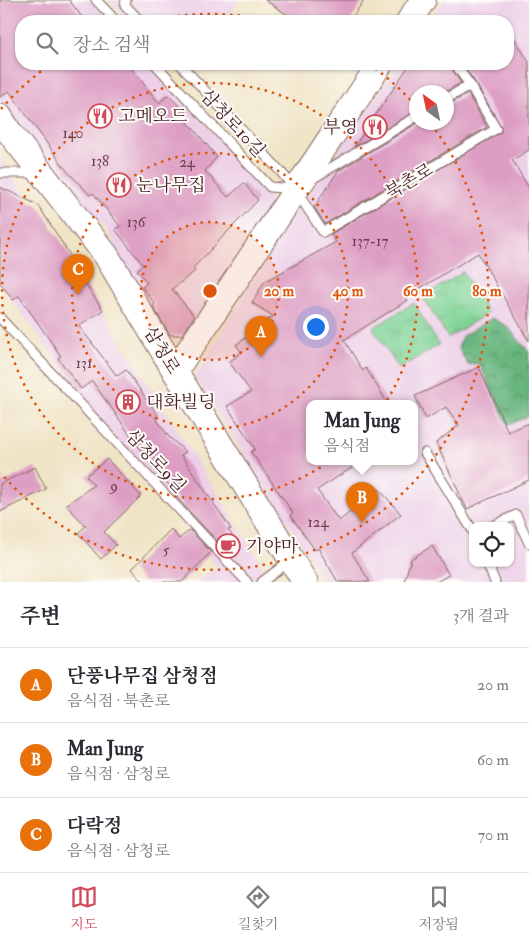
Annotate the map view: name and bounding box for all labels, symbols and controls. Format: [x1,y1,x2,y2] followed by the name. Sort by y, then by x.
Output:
[15,15,514,70] search box
[33,29,61,57] icon: search
[73,33,150,57] text: 장소 검색
[195,84,270,162] street label: 삼청로10길
[409,85,454,130] north arrow
[87,103,113,129] restaurant icon: 고메오드
[118,105,188,128] place label: 고메오드
[362,114,388,140] restaurant icon: 부영
[323,116,358,139] place label: 부영
[62,124,84,143] house number: 140
[91,152,109,171] house number: 138
[179,153,196,172] house number: 24
[381,158,438,205] street label: 북촌로
[106,172,132,198] restaurant icon: 눈나무집
[136,174,206,197] place label: 눈나무집
[127,213,147,232] house number: 136
[352,232,388,251] house number: 137-17
[62,254,94,295] pin: C
[201,282,219,300] centre of rings
[264,282,294,301] text: 20 m
[332,282,364,301] text: 40 m
[403,282,433,301] text: 60 m
[472,282,502,301] text: 80 m
[303,314,329,340] your location
[245,316,277,357] pin: A
[138,322,185,379] street label: 삼청로
[76,354,92,373] house number: 131
[115,389,141,415] building icon: 대화빌딩
[146,391,216,414] place label: 대화빌딩
[306,400,418,465] popup
[324,409,400,433] text: Man Jung
[120,425,191,498] street label: 삼청로9길
[324,436,370,456] text: 음식점
[109,477,118,496] house number: 9
[346,482,378,523] pin: B
[307,513,329,532] house number: 124
[469,522,514,567] map controls
[469,522,514,567] button: locate
[215,533,241,559] cafe icon: 기야마
[246,535,299,558] place label: 기야마
[163,541,170,560] house number: 5
[20,603,61,630] text: 주변
[453,606,509,626] text: 3개 결과
[67,664,218,688] text: 단풍나무집 삼청점
[31,675,41,695] text: A
[477,675,509,695] text: 20 m
[67,691,170,711] text: 음식점 · 북촌로
[67,737,143,761] text: Man Jung
[31,750,41,770] text: B
[477,750,509,770] text: 60 m
[67,764,170,784] text: 음식점 · 삼청로
[67,814,122,838] text: 다락정
[30,825,42,845] text: C
[478,825,509,845] text: 70 m
[67,841,170,861] text: 음식점 · 삼청로
[70,883,98,933] tab: 지도
[238,883,278,933] tab: 길찾기
[418,883,459,933] tab: 저장됨

